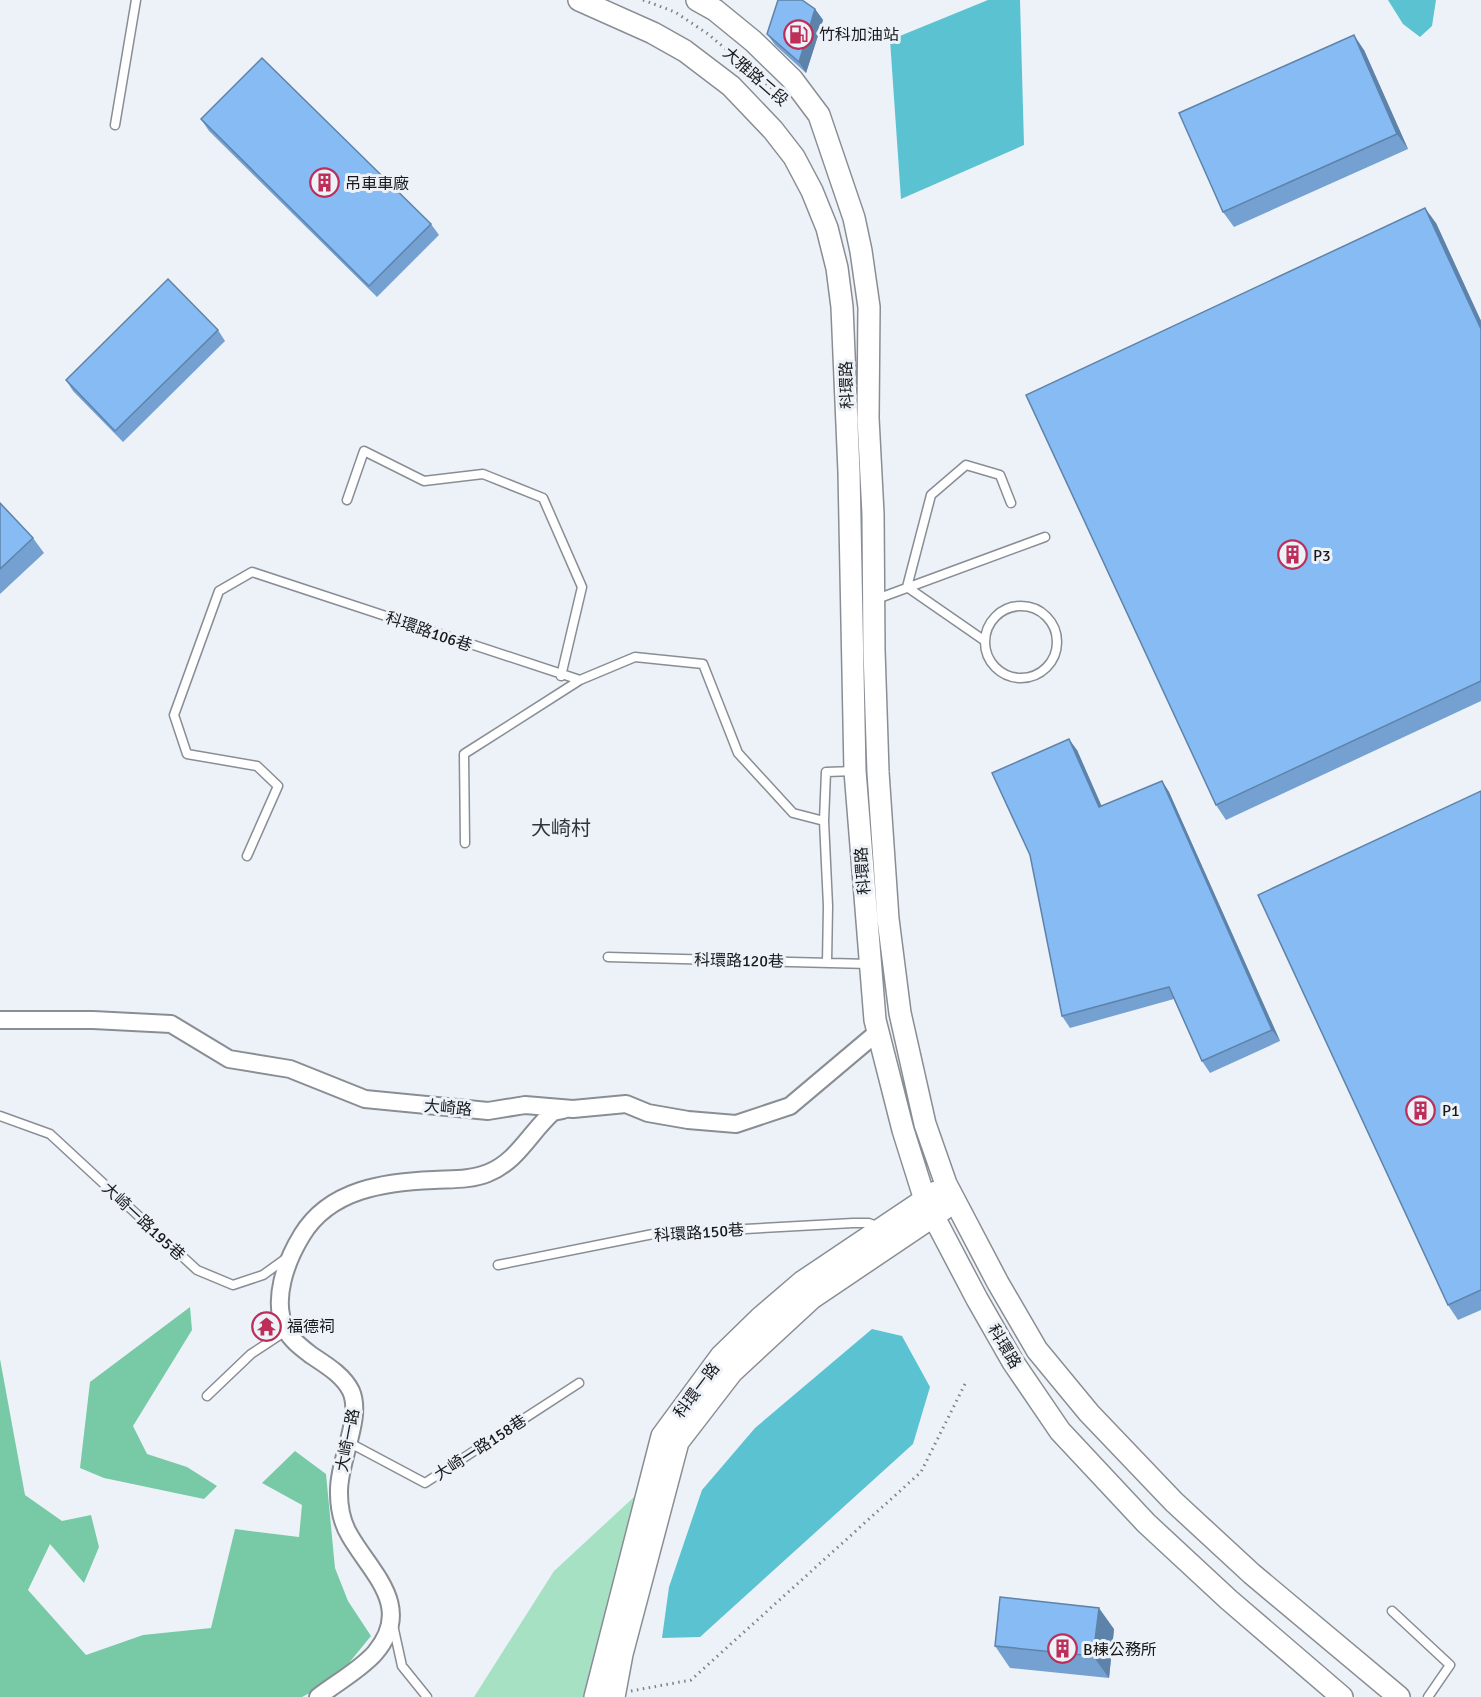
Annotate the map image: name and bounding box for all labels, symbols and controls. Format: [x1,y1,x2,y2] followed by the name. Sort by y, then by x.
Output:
[782,18,814,50] fuel station icon: 竹科加油站
[819,25,899,45] place label: 竹科加油站
[719,43,792,111] street label: 大雅路二段
[308,167,340,199] building icon: 吊車車廠
[345,174,409,194] place label: 吊車車廠
[836,361,858,409] street label: 科環路
[1276,539,1308,571] building icon: P3
[1313,546,1331,566] place label: P3
[383,608,474,656] street label: 科環路106巷
[531,816,591,841] district label: 大崎村
[851,846,875,896] street label: 科環路
[694,950,784,972] street label: 科環路120巷
[1405,1094,1437,1126] building icon: P1
[423,1096,473,1120] street label: 大崎路
[1442,1101,1460,1121] place label: P1
[98,1178,189,1265] street label: 大崎一路195巷
[654,1220,745,1246] street label: 科環路150巷
[250,1310,282,1342] temple icon: 福德祠
[287,1317,335,1337] place label: 福德祠
[983,1321,1025,1372] street label: 科環路
[670,1359,724,1422] street label: 科環一路
[332,1407,364,1474] street label: 大崎一路
[431,1411,530,1485] street label: 大崎一路158巷
[1046,1633,1078,1665] building icon: B棟公務所
[1083,1640,1157,1660] place label: B棟公務所

